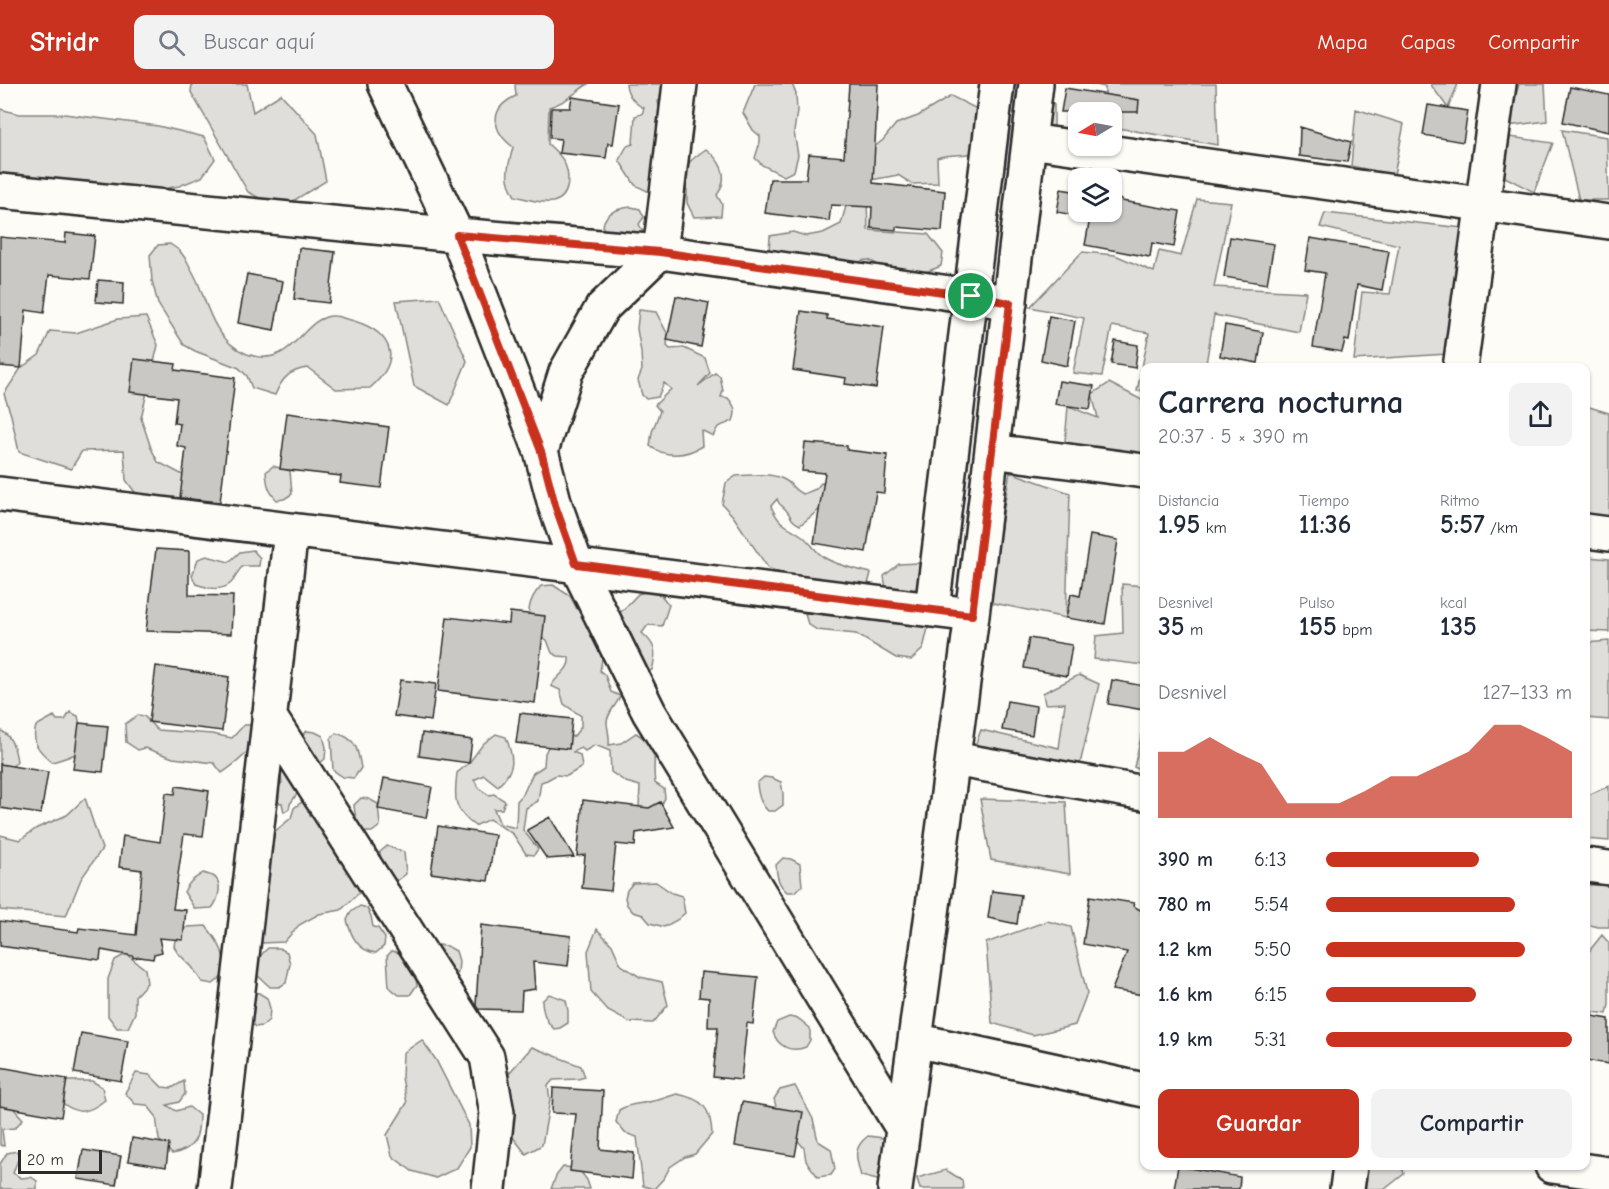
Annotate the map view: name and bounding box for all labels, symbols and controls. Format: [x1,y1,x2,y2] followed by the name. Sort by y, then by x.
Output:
[134,15,554,69] search box
[30,26,98,58] text: Stridr
[155,26,188,59] icon: search
[203,29,314,55] text: Buscar aquí
[1317,30,1368,54] text: Mapa
[1401,30,1455,54] text: Capas
[1488,30,1579,54] text: Compartir
[1068,102,1122,156] north arrow
[1068,102,1122,222] map controls
[1068,168,1122,222] button: layers
[945,270,996,321] pin
[954,279,987,312] icon: arrive
[1158,383,1404,421] text: Carrera nocturna
[1509,383,1572,446] button: share
[1158,425,1309,448] text: 20:37 · 5 × 390 m
[1158,492,1219,510] text: Distancia
[1299,492,1349,510] text: Tiempo
[1440,492,1479,510] text: Ritmo
[1158,510,1200,540] text: 1.95
[1299,510,1351,540] text: 11:36
[1440,510,1485,540] text: 5:57
[1200,519,1227,537] text: km
[1485,519,1518,537] text: /km
[1158,594,1213,612] text: Desnivel
[1299,594,1335,612] text: Pulso
[1440,594,1467,612] text: kcal
[1158,612,1185,642] text: 35
[1299,612,1337,642] text: 155
[1440,612,1477,642] text: 135
[1185,621,1203,639] text: m
[1337,621,1372,639] text: bpm
[1158,681,1227,704] text: Desnivel
[1482,681,1572,704] text: 127–133 m
[1158,848,1213,871] text: 390 m
[1254,848,1287,871] text: 6:13
[1158,893,1211,916] text: 780 m
[1254,893,1289,916] text: 5:54
[1158,938,1212,961] text: 1.2 km
[1254,938,1291,961] text: 5:50
[1158,983,1213,1006] text: 1.6 km
[1254,983,1287,1006] text: 6:15
[1158,1028,1213,1051] text: 1.9 km
[1254,1028,1287,1051] text: 5:31
[1158,1089,1359,1158] button: Guardar
[1371,1089,1572,1158] button: Compartir
[18,1147,102,1174] scale bar
[27,1151,64,1169] text: 20 m

